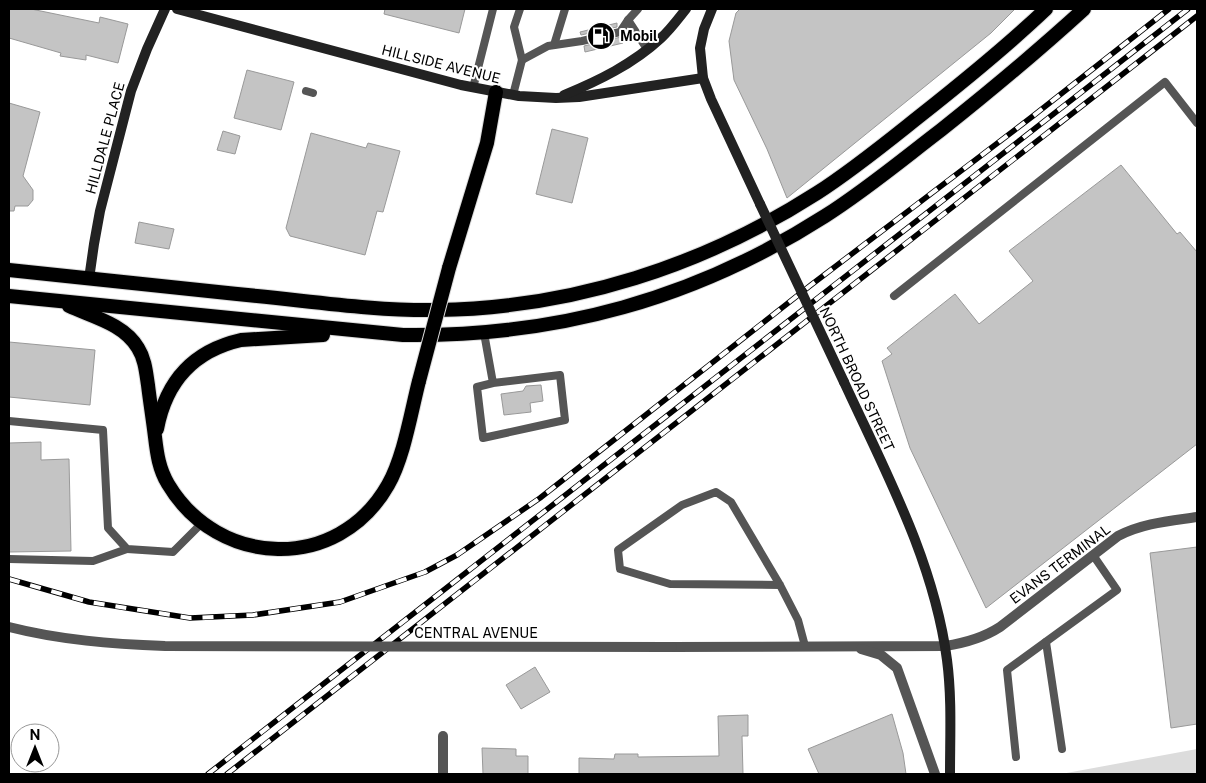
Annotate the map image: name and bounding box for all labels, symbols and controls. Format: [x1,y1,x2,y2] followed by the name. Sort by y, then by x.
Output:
[586,21,616,51] fuel station icon: Mobil
[620,28,658,44] place label: Mobil
[380,42,502,86] street label: HILLSIDE AVENUE
[82,80,128,196] street label: HILLDALE PLACE
[817,304,897,454] street label: NORTH BROAD STREET
[1007,521,1113,607] street label: EVANS TERMINAL
[414,625,538,641] street label: CENTRAL AVENUE
[10,723,60,773] north arrow
[30,727,40,743] text: N

